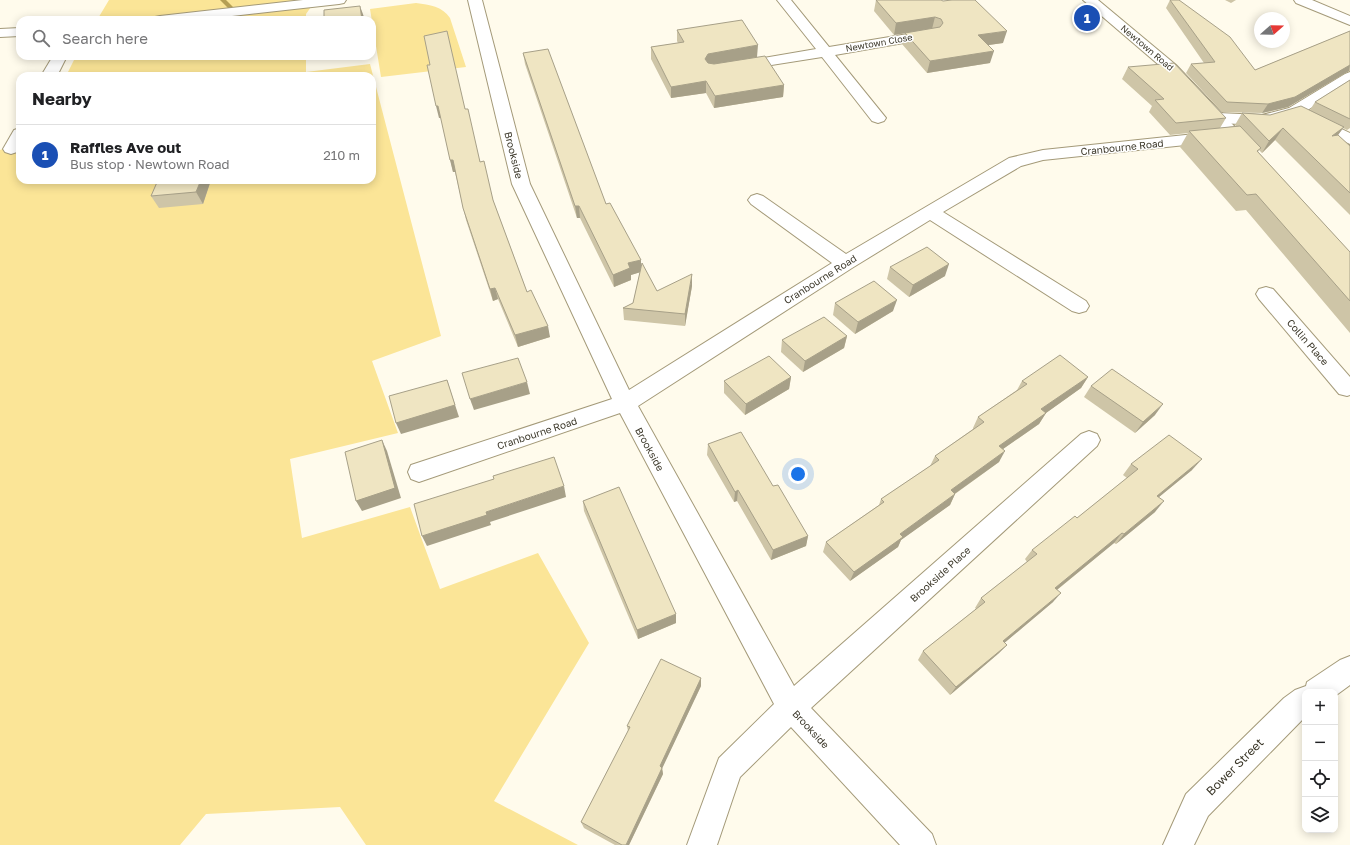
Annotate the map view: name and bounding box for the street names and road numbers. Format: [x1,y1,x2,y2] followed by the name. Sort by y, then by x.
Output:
[1119,22,1176,73] street label: Newtown Road
[845,31,913,54] street label: Newtown Close
[502,130,526,180] street label: Brookside
[1080,137,1164,157] street label: Cranbourne Road
[781,252,859,306] street label: Cranbourne Road
[1285,316,1331,368] street label: Collin Place
[495,414,579,452] street label: Cranbourne Road
[633,425,667,473] street label: Brookside
[907,544,973,604] street label: Brookside Place
[790,707,832,751] street label: Brookside
[1203,735,1267,798] street label: Bower Street

